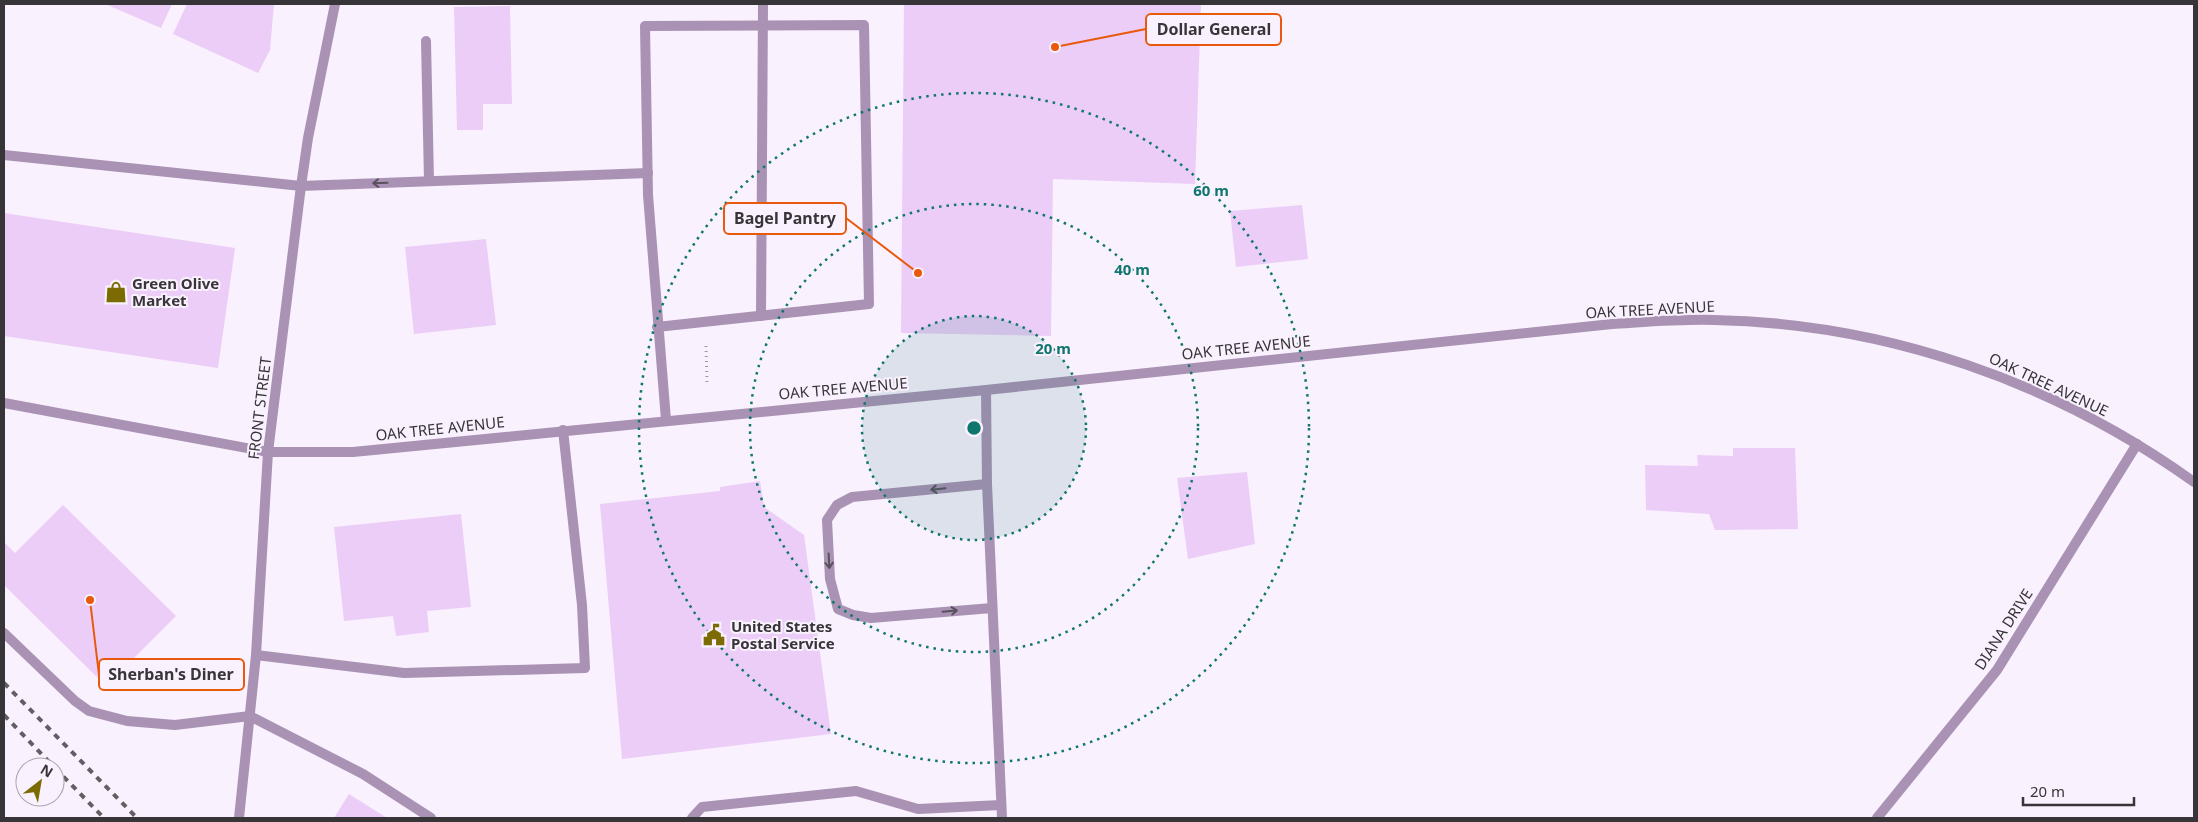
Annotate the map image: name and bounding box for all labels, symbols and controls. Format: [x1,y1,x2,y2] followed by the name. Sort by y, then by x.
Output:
[1146,14,1281,45] callout: Dollar General
[1157,18,1271,40] text: Dollar General
[372,178,388,188] one-way arrow
[1193,180,1229,200] text: 60 m
[724,203,846,234] callout: Bagel Pantry
[734,207,837,229] text: Bagel Pantry
[1114,259,1150,279] text: 40 m
[132,273,219,310] place label: Green Olive Market
[103,279,129,305] shop icon: Green Olive Market
[1585,296,1715,322] street label: OAK TREE AVENUE
[1181,330,1311,364] street label: OAK TREE AVENUE
[1035,338,1071,358] text: 20 m
[1986,348,2112,420] street label: OAK TREE AVENUE
[243,355,275,461] street label: FRONT STREET
[778,372,908,404] street label: OAK TREE AVENUE
[375,411,505,445] street label: OAK TREE AVENUE
[965,419,983,437] centre of rings
[930,484,946,494] one-way arrow
[825,553,834,569] one-way arrow
[1969,584,2037,674] street label: DIANA DRIVE
[942,607,958,616] one-way arrow
[731,616,835,653] place label: United States Postal Service
[701,622,727,648] public building icon: United States Postal Service
[99,659,244,690] callout: Sherban's Diner
[108,663,234,685] text: Sherban's Diner
[15,757,65,807] north arrow
[37,759,57,782] text: N
[2023,774,2134,806] scale bar
[2030,781,2065,801] text: 20 m

